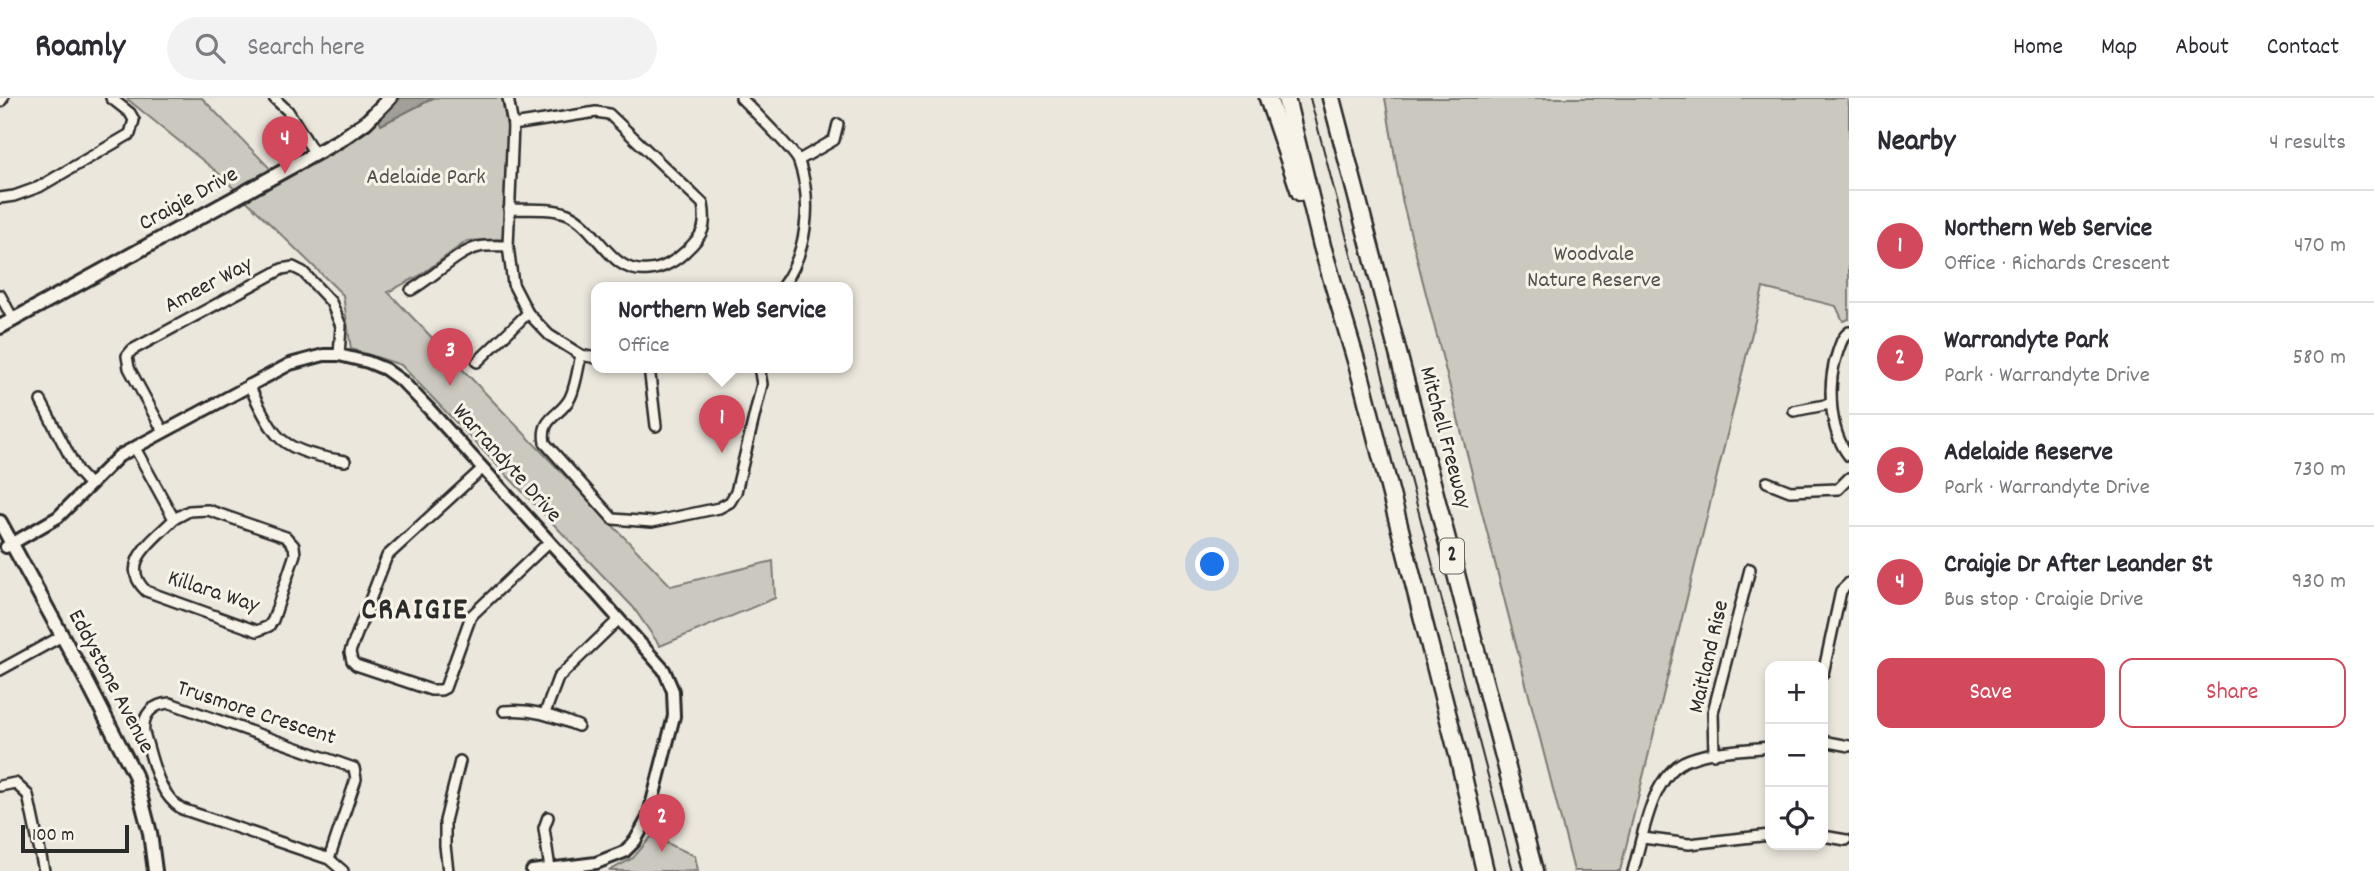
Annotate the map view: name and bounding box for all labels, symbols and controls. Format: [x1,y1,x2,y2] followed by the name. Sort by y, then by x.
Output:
[167,17,657,80] search box
[35,25,125,72] text: Roamly
[191,29,229,67] icon: search
[247,30,365,67] text: Search here
[2013,31,2063,65] text: Home
[2101,31,2137,65] text: Map
[2175,31,2229,65] text: About
[2267,31,2339,65] text: Contact
[262,116,308,174] pin: 4
[1877,122,1955,165] text: Nearby
[2269,127,2346,160] text: 4 results
[133,159,245,241] street label: Craigie Drive
[366,162,486,195] park label: Adelaide Park
[1944,211,2152,248] text: Northern Web Service
[1897,230,1903,263] text: 1
[2294,230,2346,263] text: 470 m
[1527,239,1661,298] park label: Woodvale Nature Reserve
[1944,248,2170,281] text: Office · Richards Crescent
[159,249,260,323] street label: Ameer Way
[591,282,853,373] popup
[618,293,826,330] text: Northern Web Service
[1944,323,2109,360] text: Warrandyte Park
[427,328,473,386] pin: 3
[618,330,670,363] text: Office
[1895,342,1905,375] text: 2
[2293,342,2346,375] text: 580 m
[1944,360,2150,393] text: Park · Warrandyte Drive
[1409,363,1479,514] street label: Mitchell Freeway
[699,395,745,453] pin: 1
[443,397,569,531] street label: Warrandyte Drive
[1944,435,2113,472] text: Adelaide Reserve
[1895,454,1905,487] text: 3
[2293,454,2346,487] text: 730 m
[1944,472,2150,505] text: Park · Warrandyte Drive
[1440,538,1464,574] road number: 2
[1195,547,1229,581] your location
[1944,547,2213,584] text: Craigie Dr After Leander St
[163,563,264,623] street label: Killara Way
[1895,566,1905,599] text: 4
[2292,566,2346,599] text: 930 m
[1944,584,2143,617] text: Bus stop · Craigie Drive
[361,591,469,634] district label: CRAIGIE
[1681,597,1739,717] street label: Maitland Rise
[58,604,162,760] street label: Eddystone Avenue
[1877,658,2105,728] button: Save
[2119,658,2346,728] button: Share
[1765,661,1828,850] map controls
[1765,661,1828,724] button: +
[172,673,340,755] street label: Trusmore Crescent
[1765,724,1828,787] button: −
[1765,787,1828,850] button: locate
[639,794,685,852] pin: 2
[21,822,130,854] scale bar
[32,823,74,850] text: 100 m

